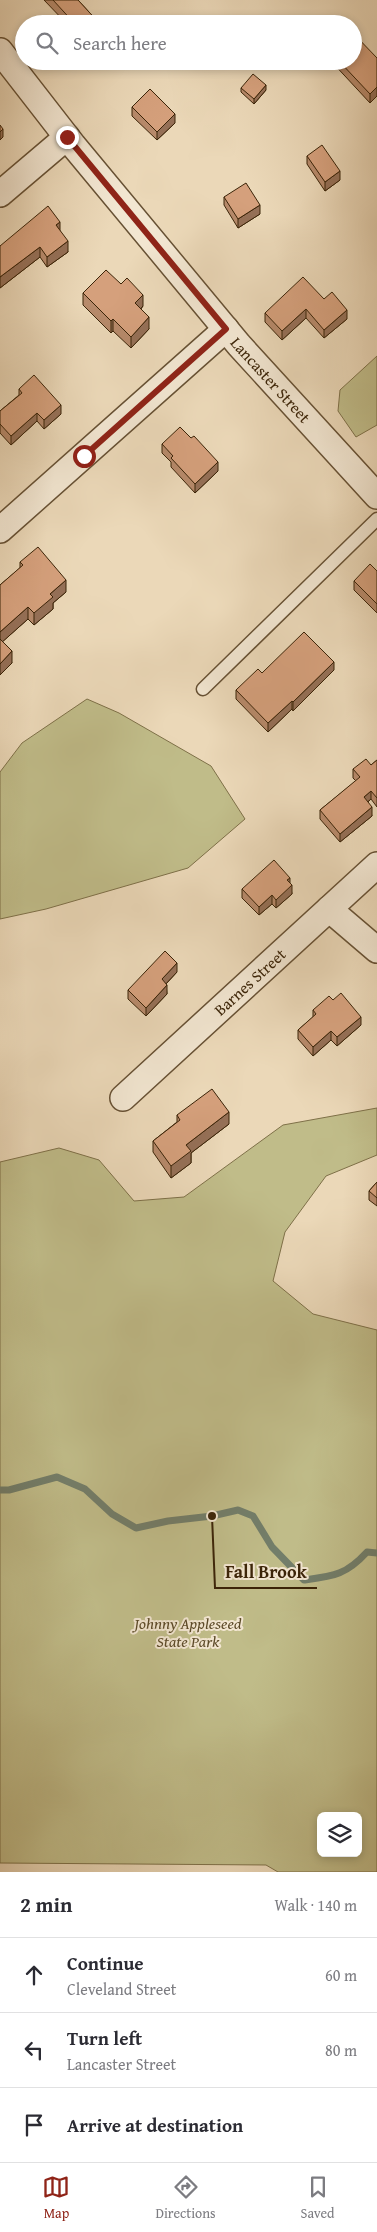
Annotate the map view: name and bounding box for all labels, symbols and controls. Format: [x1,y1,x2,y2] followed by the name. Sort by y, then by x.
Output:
[15,15,362,70] search box
[33,29,61,57] icon: search
[73,29,167,57] text: Search here
[56,126,79,149] route end
[225,332,317,428] street label: Lancaster Street
[73,445,96,468] route start
[208,942,291,1021] street label: Barnes Street
[215,1555,317,1588] callout: Fall Brook
[225,1558,308,1585] text: Fall Brook
[131,1611,242,1653] park label: Johnny Appleseed State Park
[317,1812,362,1857] map controls
[317,1812,362,1857] button: layers
[20,1889,72,1920] text: 2 min
[274,1893,357,1917] text: Walk · 140 m
[67,1949,144,1977] text: Continue
[20,1961,48,1989] icon: ahead
[325,1963,357,1987] text: 60 m
[67,1977,176,2001] text: Cleveland Street
[67,2024,142,2052] text: Turn left
[20,2036,48,2064] icon: left
[325,2038,357,2062] text: 80 m
[67,2052,176,2076] text: Lancaster Street
[20,2111,48,2139] icon: arrive
[67,2111,243,2139] text: Arrive at destination
[42,2173,70,2223] tab: Map
[155,2173,216,2223] tab: Directions
[301,2173,335,2223] tab: Saved

